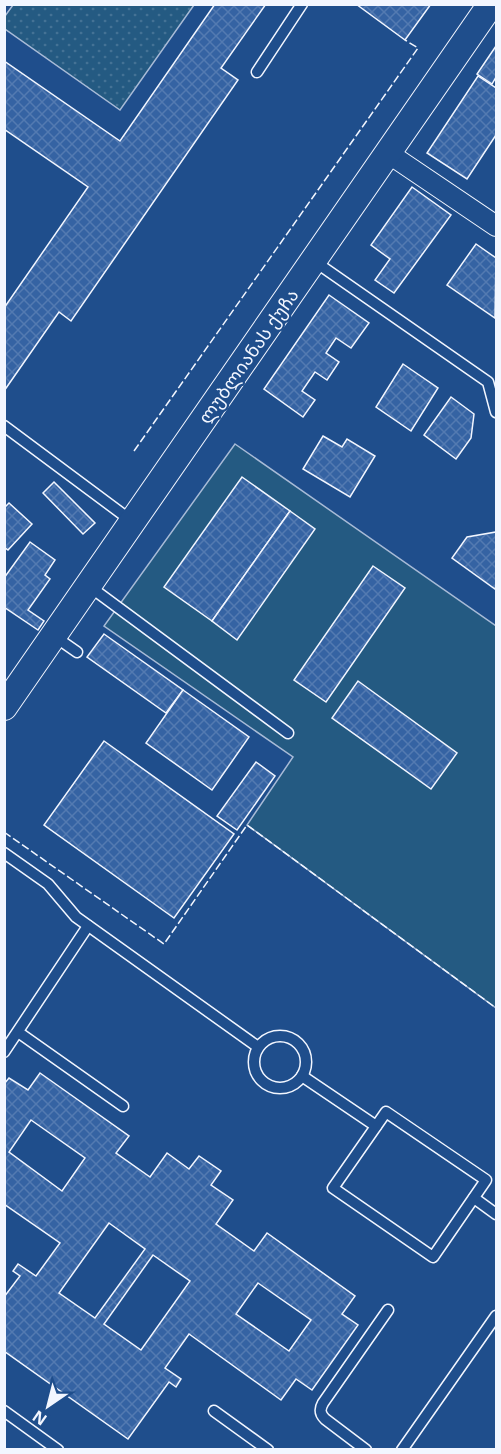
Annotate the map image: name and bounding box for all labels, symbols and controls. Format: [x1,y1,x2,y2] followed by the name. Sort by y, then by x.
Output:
[192,284,304,428] street label: ლუბლიანას ქუჩა
[18,1376,78,1436] north arrow
[28,1406,51,1431] text: N

